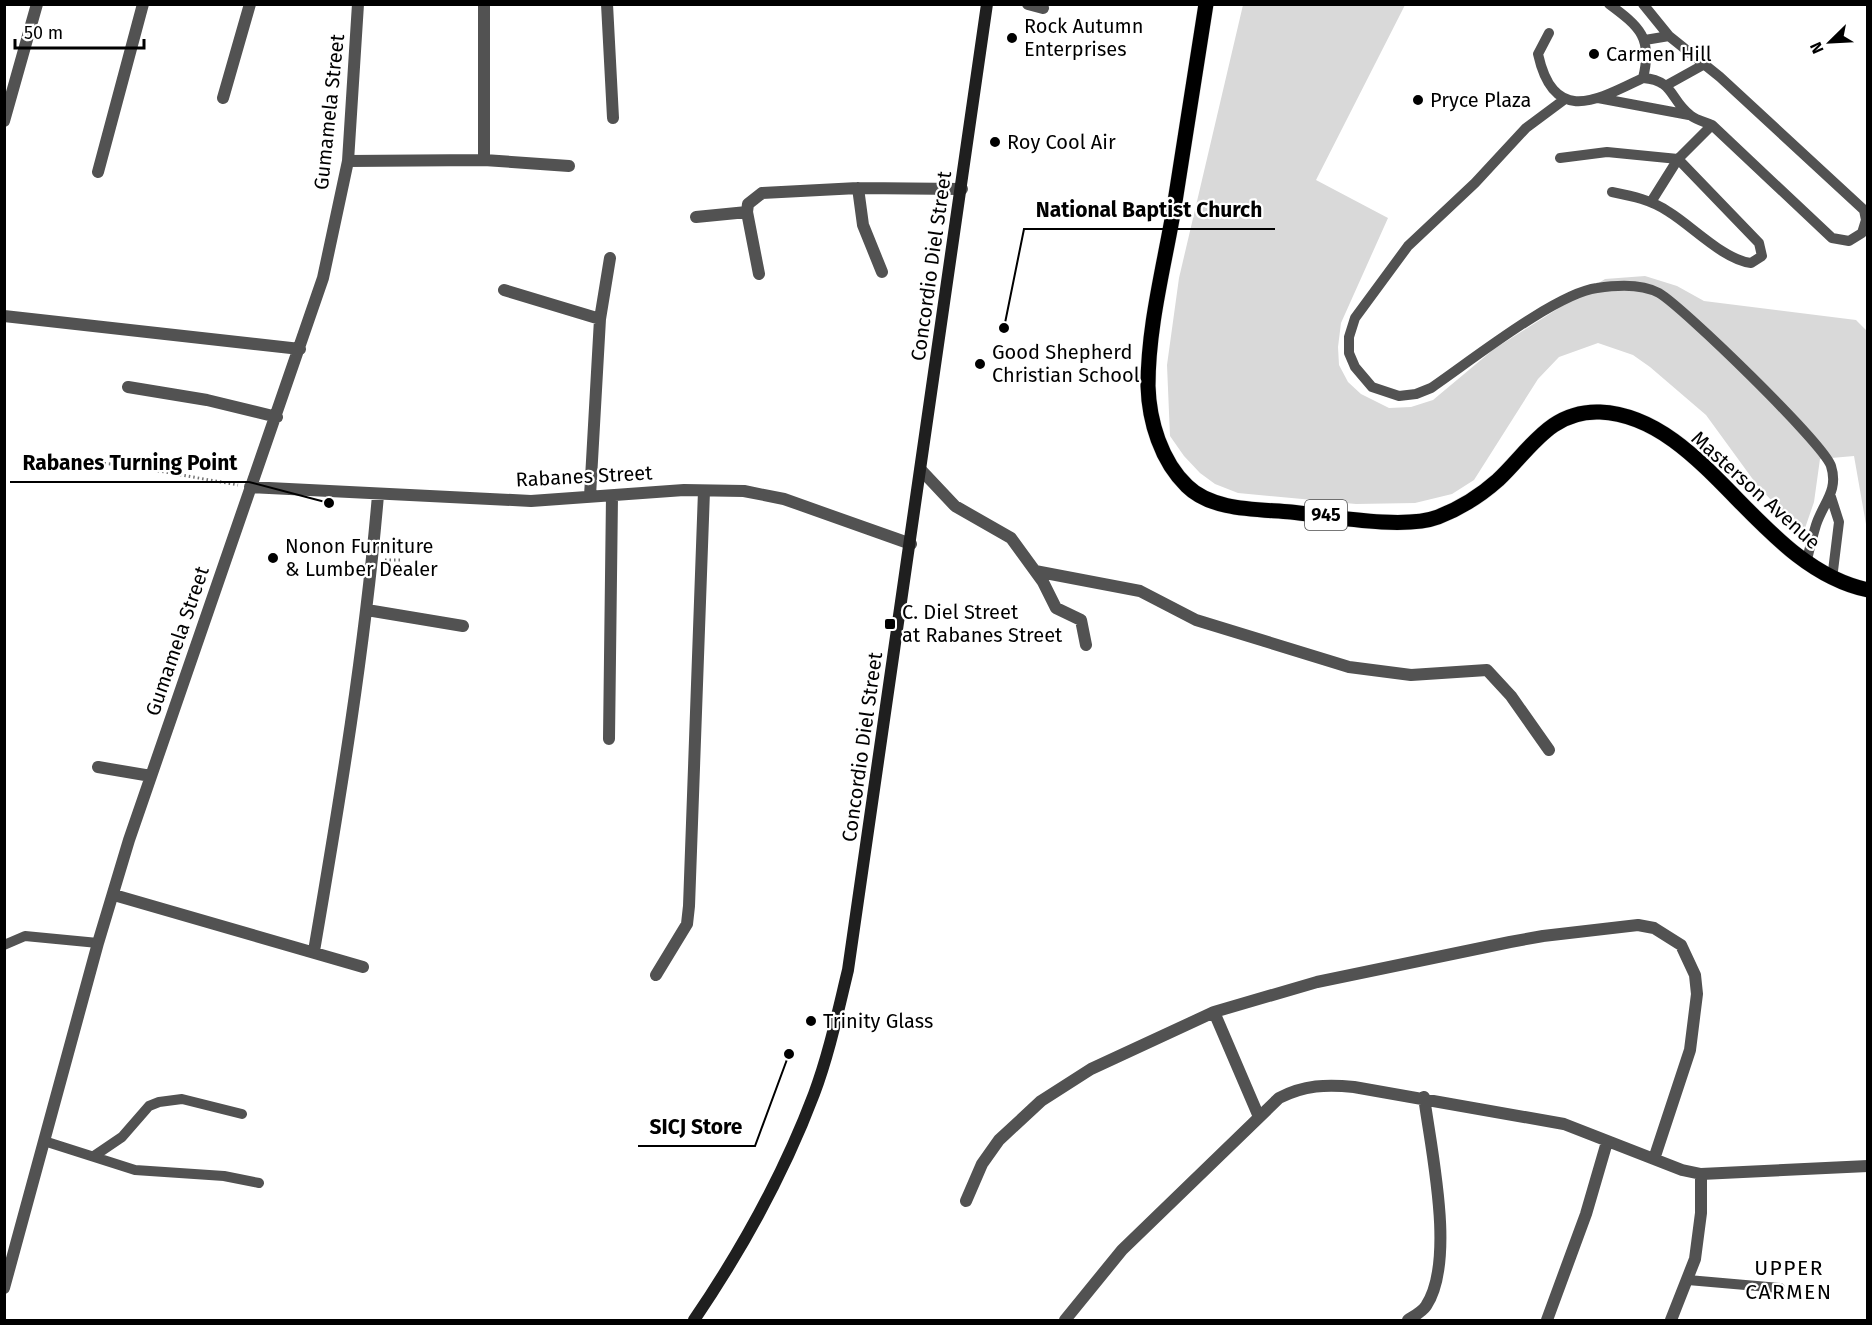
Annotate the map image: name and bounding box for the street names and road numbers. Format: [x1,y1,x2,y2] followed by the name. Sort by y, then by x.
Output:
[309,32,349,191] street label: Gumamela Street
[906,169,956,363] street label: Concordio Diel Street
[1687,426,1825,554] street label: Masterson Avenue
[515,460,654,492] street label: Rabanes Street
[1305,500,1347,530] road number: 945
[140,562,214,719] street label: Gumamela Street
[837,650,887,844] street label: Concordio Diel Street

